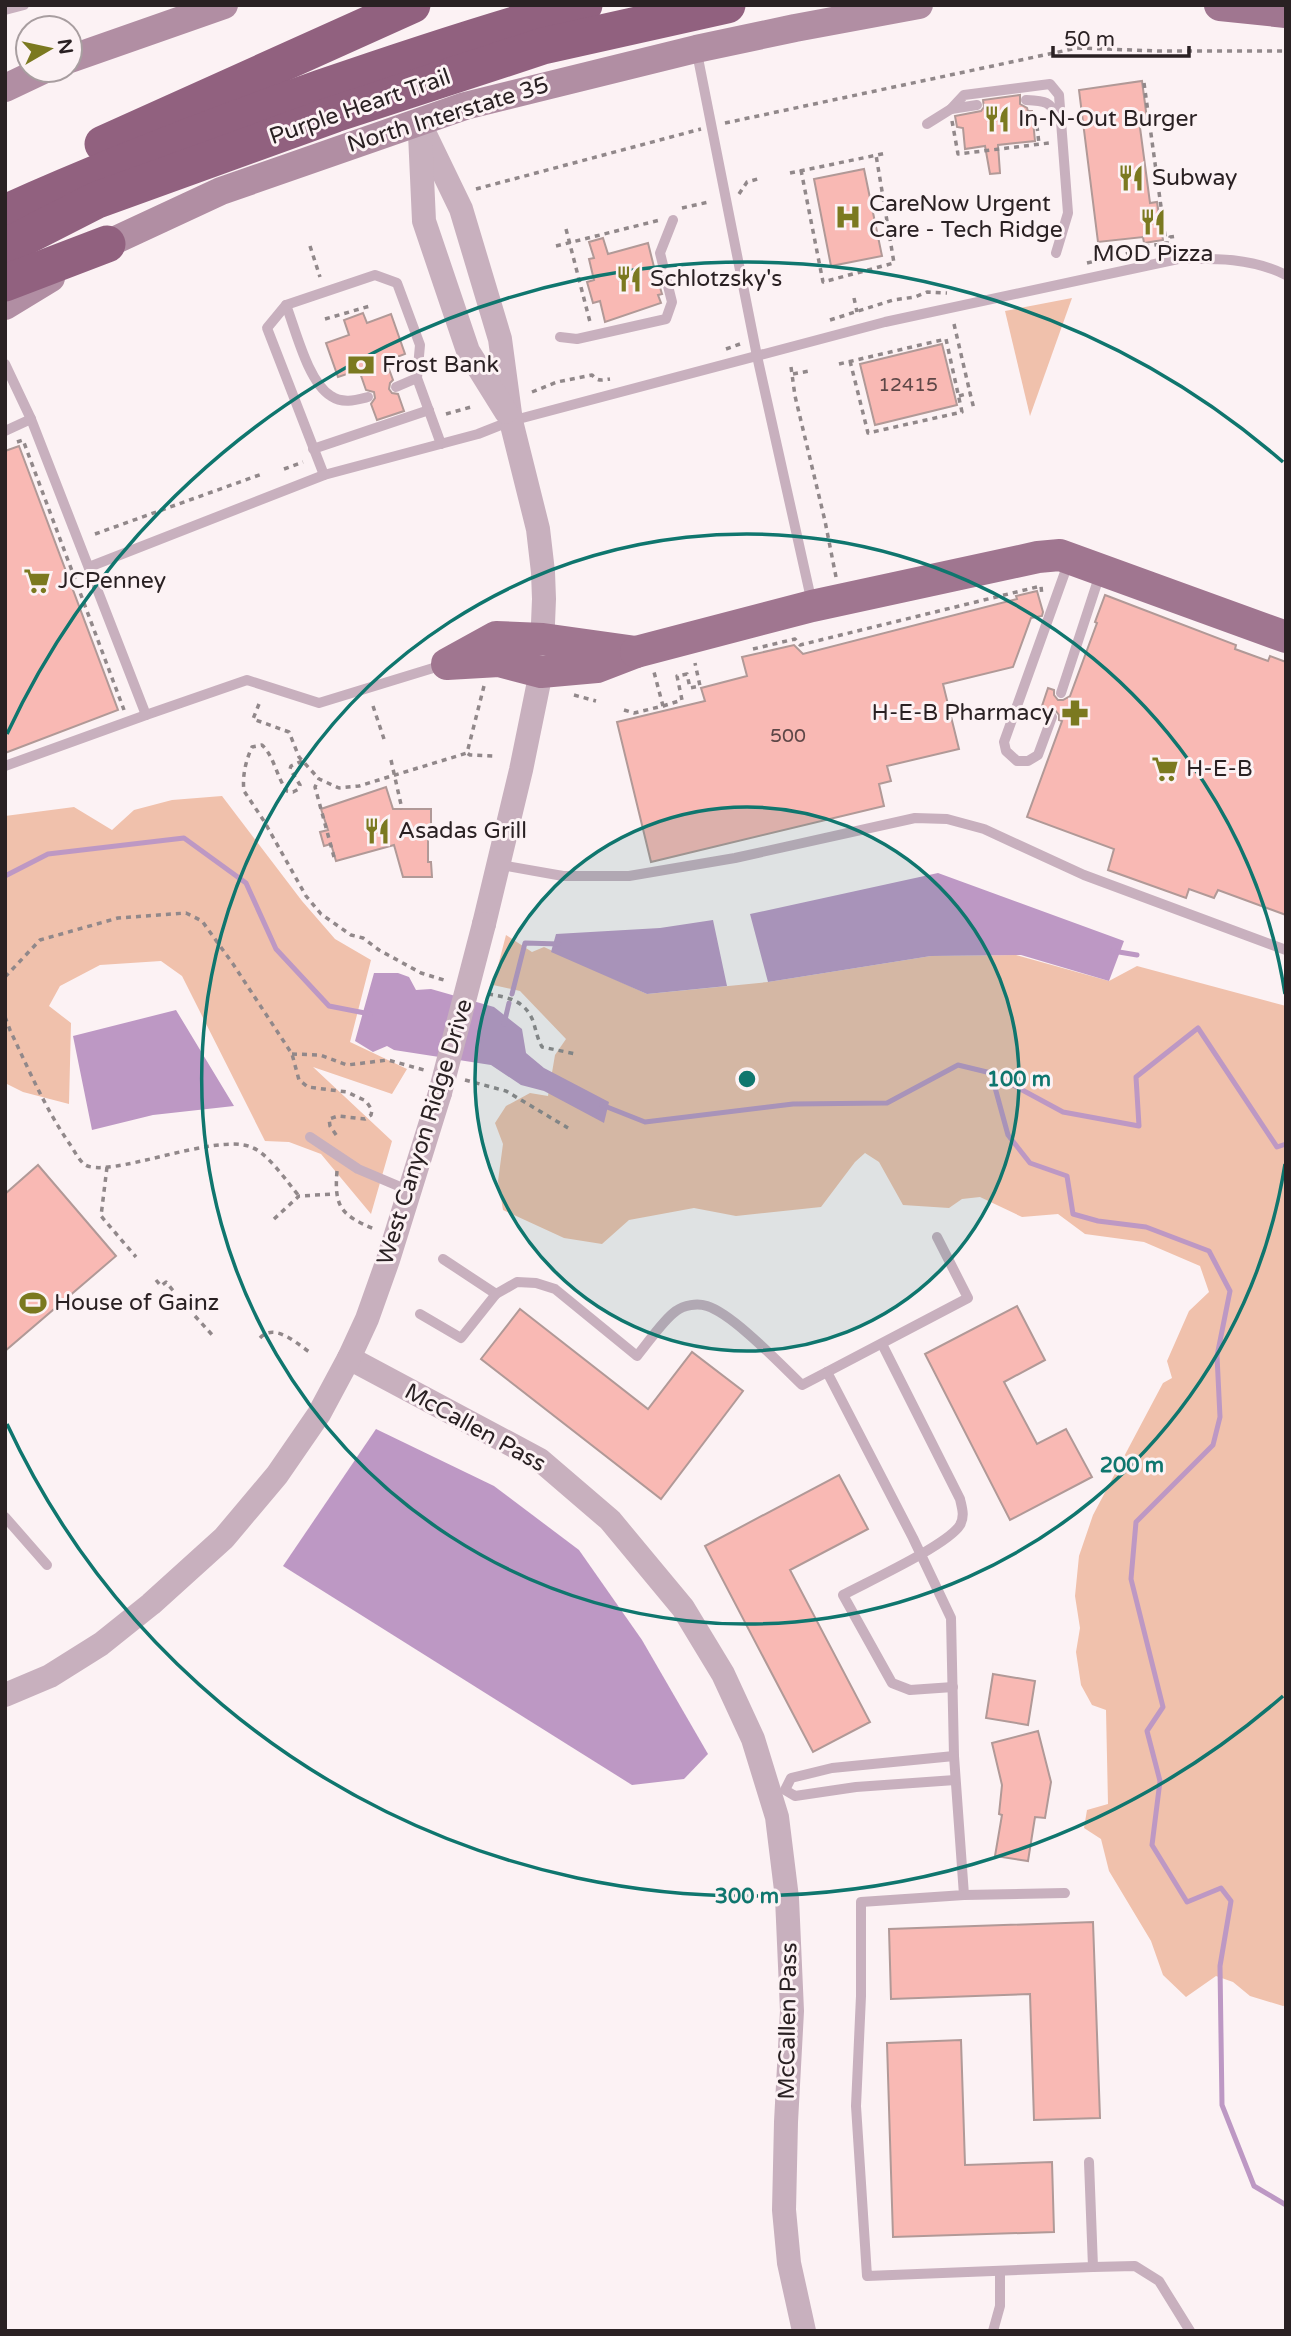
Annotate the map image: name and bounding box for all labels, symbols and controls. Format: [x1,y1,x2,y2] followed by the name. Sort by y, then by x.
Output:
[14,14,84,84] north arrow
[1053,14,1190,58] scale bar
[1064,27,1115,52] text: 50 m
[53,37,77,56] text: N
[266,63,454,151] street label: Purple Heart Trail
[344,71,552,159] street label: North Interstate 35
[982,104,1012,134] restaurant icon: In-N-Out Burger
[1018,105,1198,133] place label: In-N-Out Burger
[1116,163,1146,193] restaurant icon: Subway
[1152,164,1237,192] place label: Subway
[869,190,1063,244] place label: CareNow Urgent Care - Tech Ridge
[833,202,863,232] hospital icon: CareNow Urgent Care - Tech Ridge
[1138,207,1168,237] restaurant icon: MOD Pizza
[1093,240,1213,268] place label: MOD Pizza
[614,264,644,294] restaurant icon: Schlotzsky's
[650,265,782,293] place label: Schlotzsky's
[346,350,376,380] bank icon: Frost Bank
[382,351,499,379] place label: Frost Bank
[878,374,938,396] house number: 12415
[22,566,52,596] supermarket icon: JCPenney
[58,567,166,595] place label: JCPenney
[1060,698,1090,728] pharmacy icon: H-E-B Pharmacy
[872,699,1054,727] place label: H-E-B Pharmacy
[770,725,806,747] house number: 500
[1150,754,1180,784] supermarket icon: H-E-B
[1186,755,1253,783] place label: H-E-B
[362,816,392,846] restaurant icon: Asadas Grill
[398,817,527,845] place label: Asadas Grill
[371,996,479,1268] street label: West Canyon Ridge Drive
[735,1067,759,1091] centre of rings
[987,1067,1051,1092] text: 100 m
[18,1288,48,1318] sports icon: House of Gainz
[54,1289,219,1317] place label: House of Gainz
[399,1378,551,1478] street label: McCallen Pass
[1100,1453,1164,1478] text: 200 m
[715,1884,779,1909] text: 300 m
[773,1942,803,2100] street label: McCallen Pass

